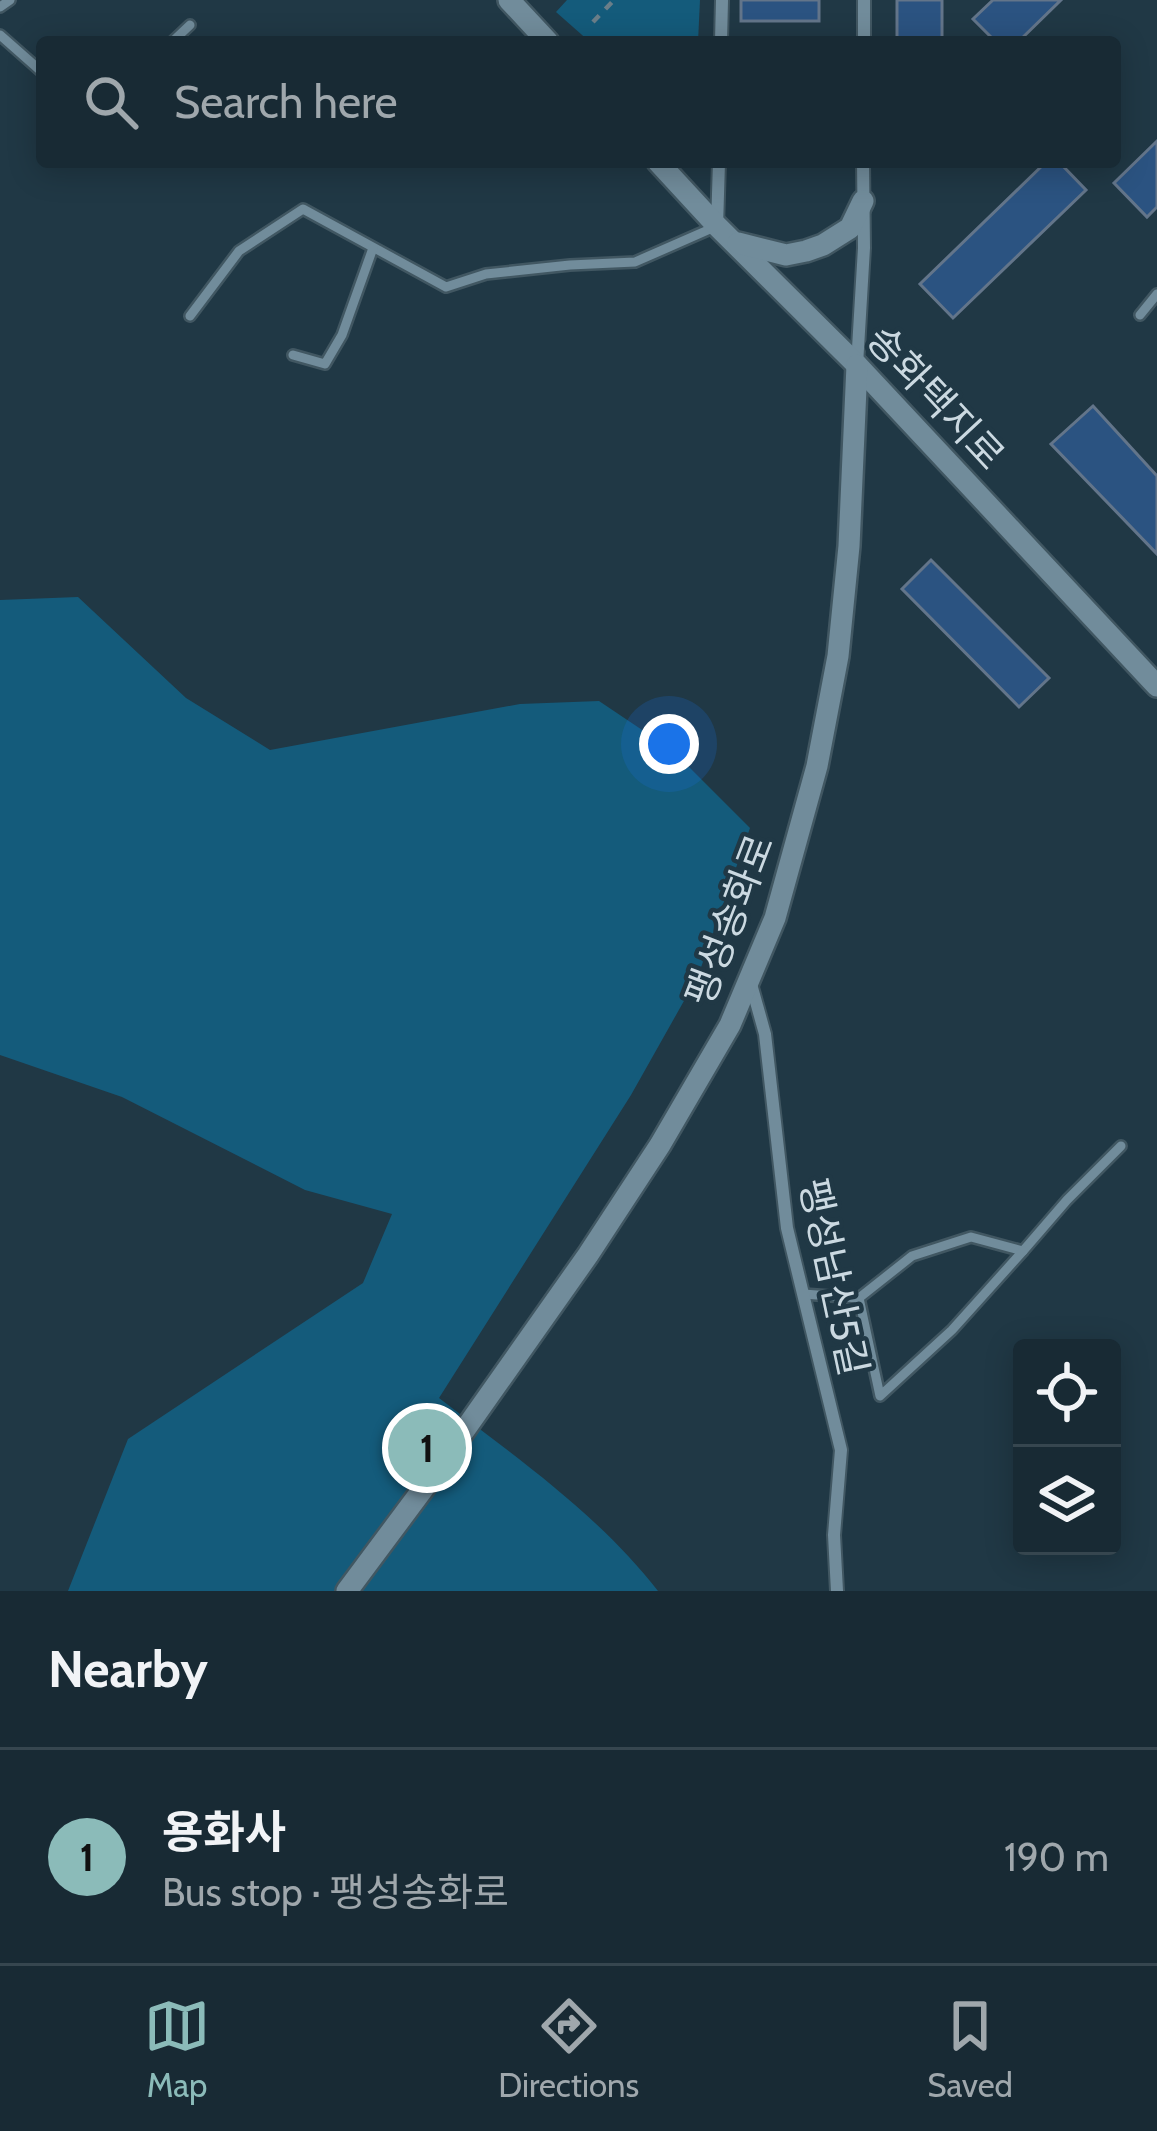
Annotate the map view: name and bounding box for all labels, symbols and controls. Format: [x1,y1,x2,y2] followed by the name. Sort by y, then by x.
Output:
[36,36,1121,168] search box
[78,69,144,135] icon: search
[174,75,398,129] text: Search here
[857,315,1015,479] street label: 송화택지로
[639,714,699,774] your location
[674,828,784,1012] street label: 팽성송화로
[790,1174,878,1380] street label: 팽성남산5길
[1013,1339,1121,1555] map controls
[1013,1339,1121,1447] button: locate
[388,1403,466,1493] pin: 1
[1013,1447,1121,1555] button: layers
[48,1638,208,1700] text: Nearby
[162,1805,286,1859] text: 용화사
[80,1833,94,1881] text: 1
[1004,1833,1109,1881] text: 190 m
[162,1868,509,1916] text: Bus stop · 팽성송화로
[144,1993,210,2105] tab: Map
[498,1993,639,2105] tab: Directions
[927,1993,1013,2105] tab: Saved

